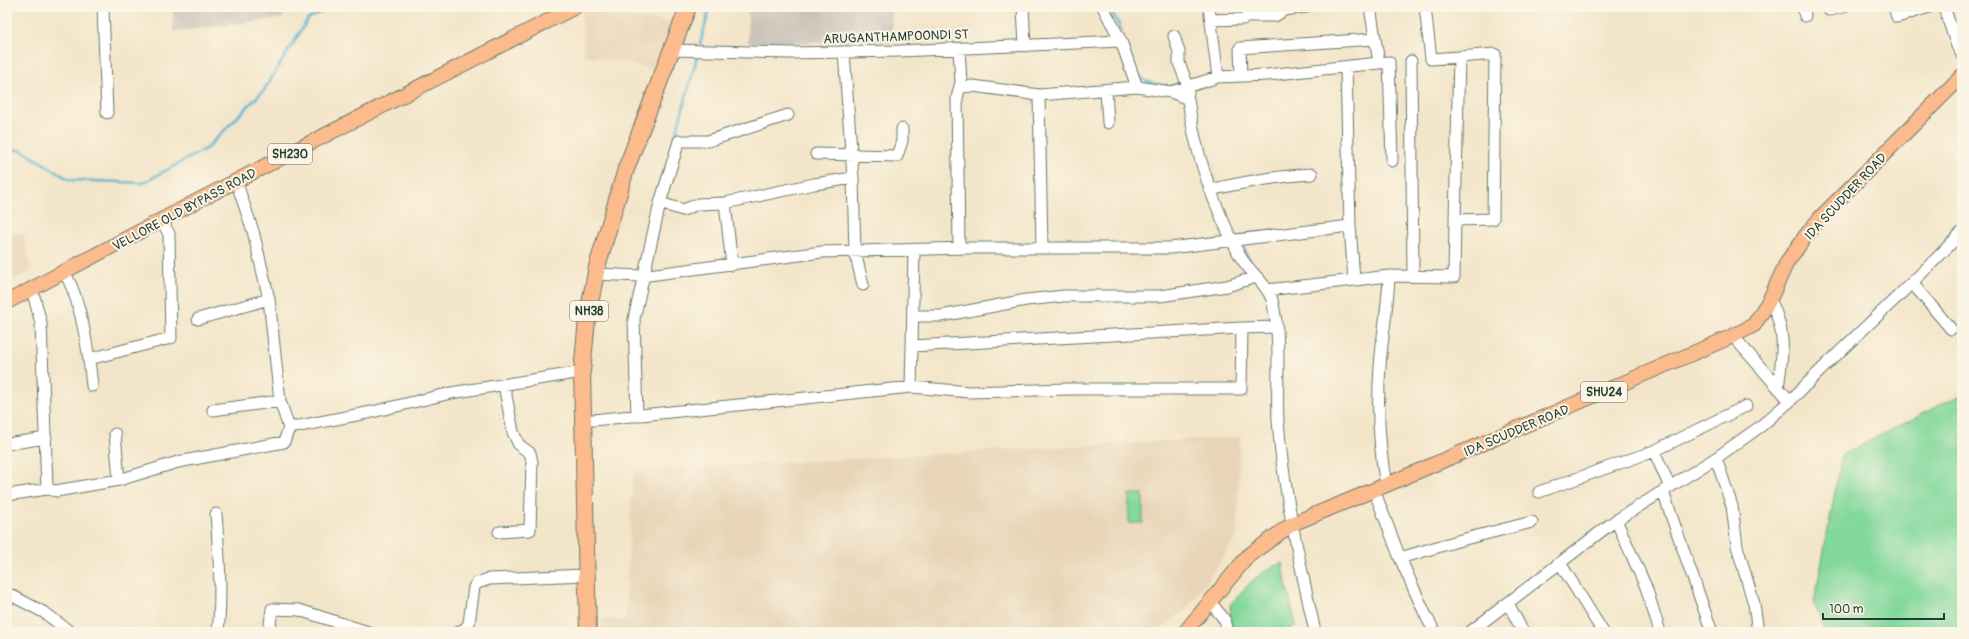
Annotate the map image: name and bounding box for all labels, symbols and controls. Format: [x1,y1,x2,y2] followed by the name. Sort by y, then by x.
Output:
[823,26,969,48] street label: ARUGANTHAMPOONDI ST
[268,144,312,164] road number: SH230
[1801,150,1890,243] street label: IDA SCUDDER ROAD
[110,165,259,255] street label: VELLORE OLD BYPASS ROAD
[570,301,608,321] road number: NH38
[1581,382,1627,402] road number: SHU24
[1461,401,1572,460] street label: IDA SCUDDER ROAD
[1823,595,1944,621] scale bar
[1829,602,1864,617] text: 100 m

